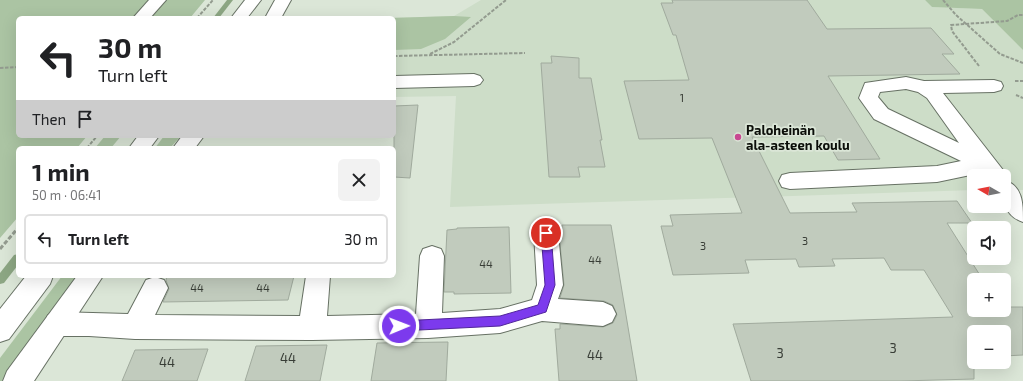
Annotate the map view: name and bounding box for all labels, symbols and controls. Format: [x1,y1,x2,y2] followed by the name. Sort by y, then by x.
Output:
[98,30,162,64] text: 30 m
[32,32,84,84] icon: left
[98,64,168,86] text: Turn left
[680,91,684,104] house number: 1
[74,108,96,130] icon: arrive
[32,110,66,128] text: Then
[746,122,850,153] place label: Paloheinän ala-asteen koulu
[733,132,743,142] marker: Paloheinän ala-asteen koulu
[32,157,90,186] text: 1 min
[338,159,380,201] button: close
[967,169,1011,213] north arrow
[967,169,1011,369] map controls
[32,187,101,203] text: 50 m · 06:41
[529,216,563,250] pin
[967,221,1011,265] button: sound
[535,222,557,244] icon: arrive
[34,228,56,250] icon: left
[68,230,129,248] text: Turn left
[344,230,378,248] text: 30 m
[802,234,808,247] house number: 3
[700,239,706,252] house number: 3
[588,253,602,266] house number: 44
[479,257,493,270] house number: 44
[967,273,1011,317] button: +
[190,281,204,294] house number: 44
[256,281,270,294] house number: 44
[378,305,420,347] position arrow
[967,325,1011,369] button: −
[889,340,897,356] house number: 3
[776,345,784,361] house number: 3
[587,347,603,363] house number: 44
[280,350,296,366] house number: 44
[159,354,175,370] house number: 44

